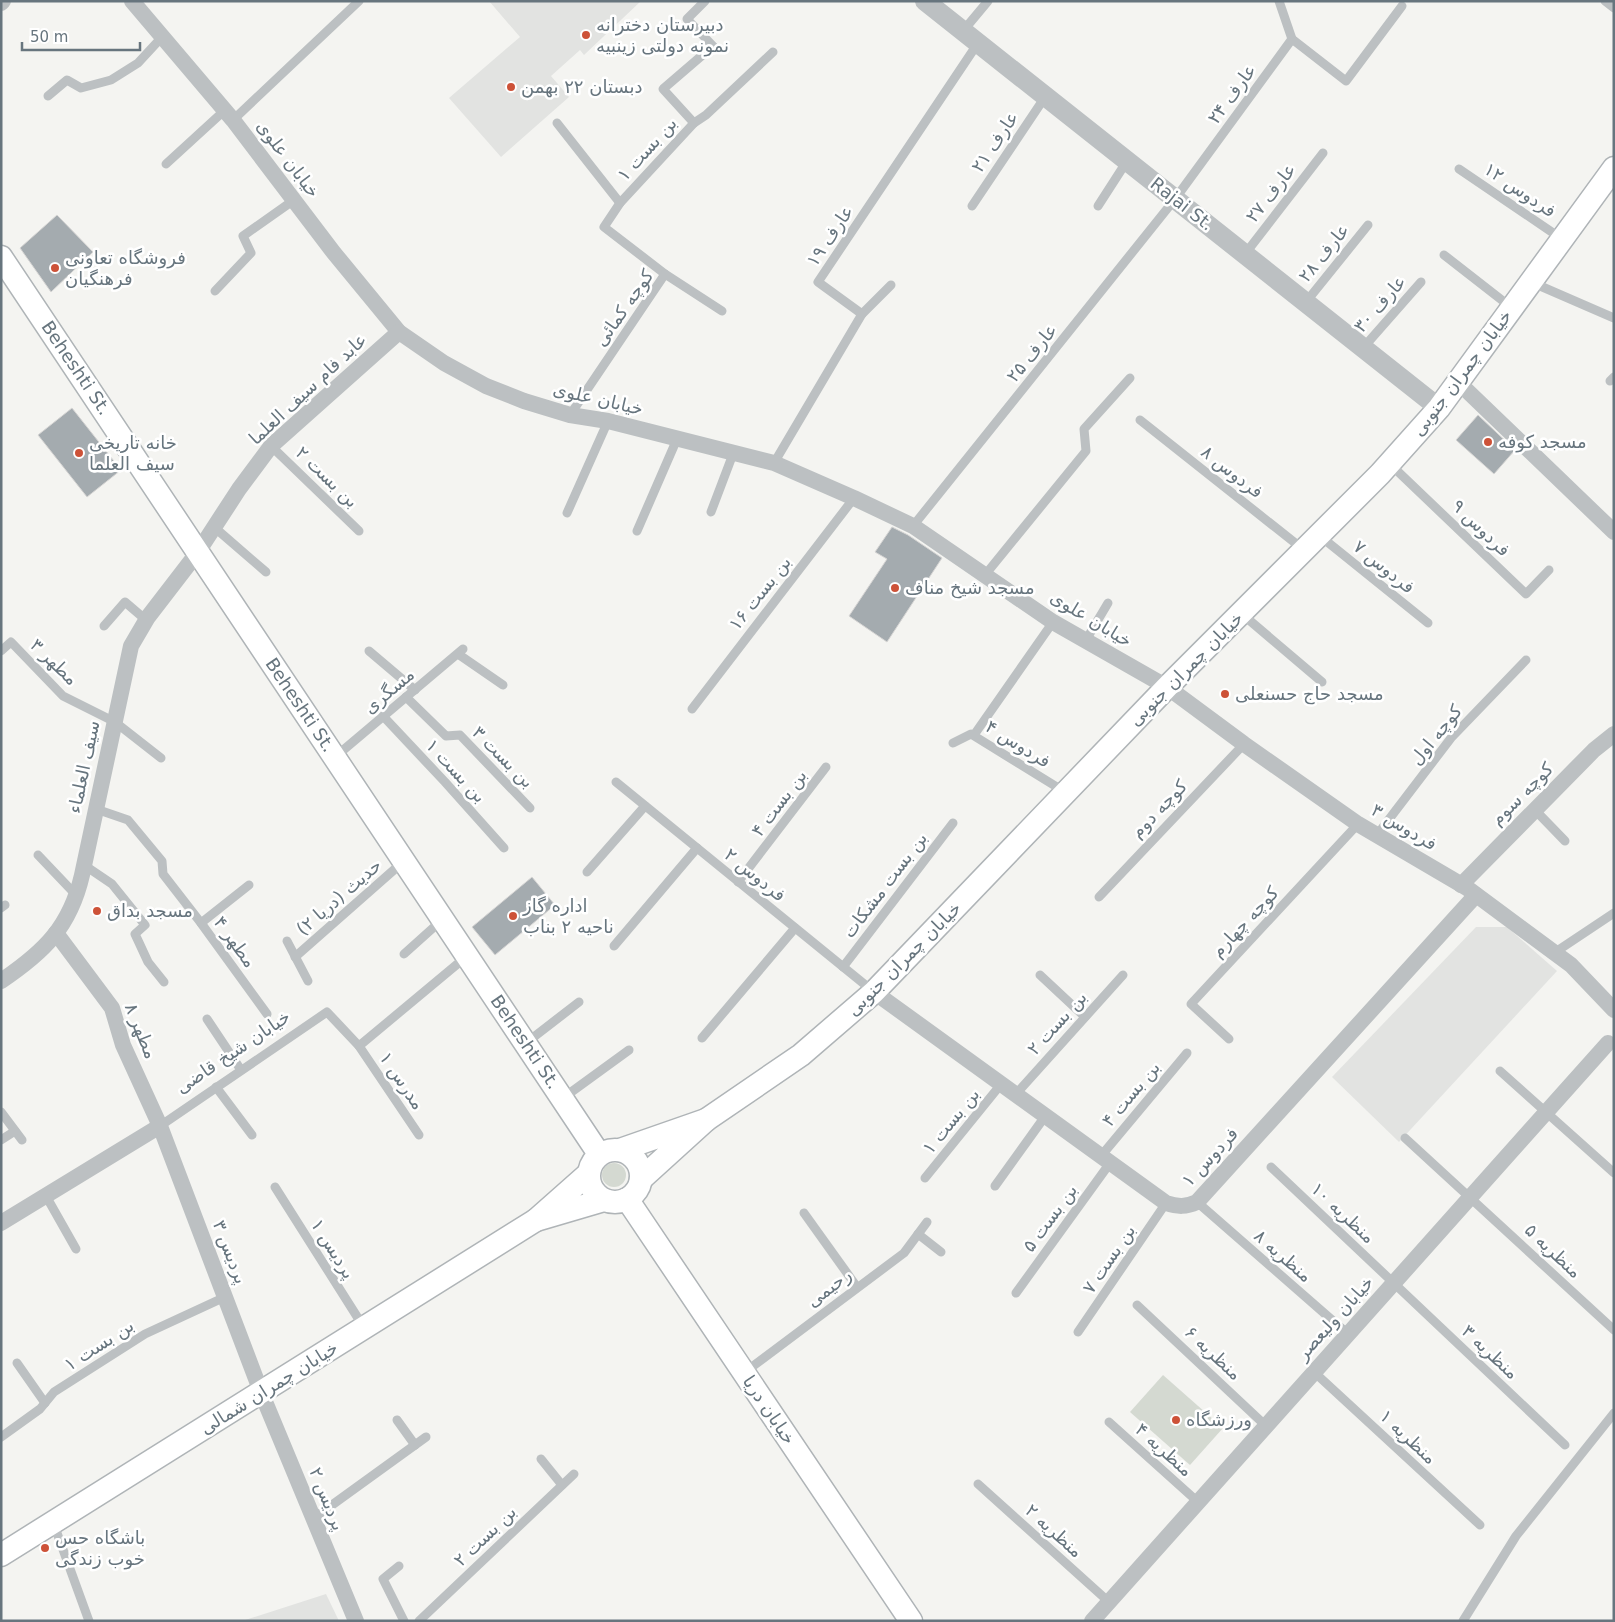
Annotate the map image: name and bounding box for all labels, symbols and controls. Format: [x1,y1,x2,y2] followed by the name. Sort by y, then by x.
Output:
[596,14,729,57] place label: دبیرستان دخترانه نمونه دولتی زینبیه
[22,20,140,52] scale bar
[30,28,68,46] text: 50 m
[580,29,592,41] marker: دبیرستان دخترانه نمونه دولتی زینبیه
[1203,60,1260,128] street label: عارف ۲۴
[521,76,642,98] place label: دبستان ۲۲ بهمن
[505,81,517,93] marker: دبستان ۲۲ بهمن
[967,107,1022,176] street label: عارف ۲۱
[613,112,681,186] street label: بن بست ۱
[252,116,324,202] street label: خیابان علوی
[1480,158,1560,222] street label: فردوس ۱۲
[1241,159,1300,226] street label: عارف ۲۷
[1147,173,1218,235] street label: Rajai St.
[802,201,857,270] street label: عارف ۱۹
[1294,219,1353,286] street label: عارف ۲۸
[65,247,186,290] place label: فروشگاه تعاونی فرهنگیان
[49,262,61,274] marker: فروشگاه تعاونی فرهنگیان
[590,265,659,351] street label: کوچه کمائی
[1349,271,1410,336] street label: عارف ۳۰
[1407,305,1517,441] street label: خیابان چمران جنوبی
[37,317,116,419] street label: Beheshti St.
[1002,319,1061,386] street label: عارف ۲۵
[244,329,371,449] street label: عابد فام سیف العلما
[551,378,645,420] street label: خیابان علوی
[1498,431,1587,453] place label: مسجد کوفه
[89,432,177,474] place label: خانه تاریخی سیف العلما
[1482,436,1494,448] marker: مسجد کوفه
[1197,441,1267,503] street label: فردوس ۸
[291,442,363,512] street label: بن بست ۲
[73,447,85,459] marker: خانه تاریخی سیف العلما
[1447,495,1515,561] street label: فردوس ۹
[1349,536,1419,598] street label: فردوس ۷
[724,551,796,635] street label: بن بست ۱۶
[905,577,1035,599] place label: مسجد شیخ مناف
[889,582,901,594] marker: مسجد شیخ مناف
[1046,586,1136,652] street label: خیابان علوی
[1124,607,1248,731] street label: خیابان چمران جنوبی
[25,634,83,690] street label: مطهر ۳
[261,654,340,756] street label: Beheshti St.
[359,663,419,719] street label: مسگری
[1235,683,1384,705] place label: مسجد حاج حسنعلی
[1219,688,1231,700] marker: مسجد حاج حسنعلی
[1405,700,1467,770] street label: کوچه اول
[981,715,1055,773] street label: فردوس ۴
[63,719,104,815] street label: سیف العلماء
[467,721,539,793] street label: بن بست ۳
[421,735,491,807] street label: بن بست ۱
[1486,758,1558,830] street label: کوچه سوم
[747,765,811,841] street label: بن بست ۴
[1126,775,1192,843] street label: کوچه دوم
[1367,799,1441,855] street label: فردوس ۳
[838,828,932,942] street label: بن بست مشکات
[720,844,790,906] street label: فردوس ۲
[292,854,385,939] street label: حدیث (دریا ۲)
[1207,882,1284,962] street label: کوچه چهارم
[522,895,614,937] place label: اداره گاز ناحیه ۲ بناب
[842,897,966,1021] street label: خیابان چمران جنوبی
[107,900,193,921] place label: مسجد بداق
[91,905,103,917] marker: مسجد بداق
[507,910,519,922] marker: اداره گاز ناحیه ۲ بناب
[209,912,261,972] street label: مطهر ۴
[1023,986,1091,1060] street label: بن بست ۲
[486,991,565,1093] street label: Beheshti St.
[120,1000,162,1062] street label: مطهر ۸
[171,1005,295,1099] street label: خیابان شیخ قاضی
[375,1048,429,1114] street label: مدرس ۱
[1097,1057,1165,1131] street label: بن بست ۴
[918,1084,984,1158] street label: بن بست ۱
[1177,1123,1243,1191] street label: فردوس ۱
[1306,1178,1380,1248] street label: منظریه ۱۰
[1018,1180,1082,1256] street label: بن بست ۵
[306,1215,360,1283] street label: پردیس ۱
[208,1217,252,1287] street label: پردیس ۳
[1520,1219,1586,1283] street label: منظریه ۵
[1078,1220,1140,1298] street label: بن بست ۷
[1249,1225,1317,1287] street label: منظریه ۸
[802,1264,855,1311] street label: رحیمی
[1291,1272,1378,1365] street label: خیابان ولیعصر
[60,1314,138,1376] street label: بن بست ۱
[1457,1320,1523,1384] street label: منظریه ۳
[1180,1321,1246,1385] street label: منظریه ۶
[196,1337,342,1439] street label: خیابان چمران شمالی
[739,1371,800,1448] street label: خیابان دریا
[1375,1405,1441,1469] street label: منظریه ۱
[1186,1409,1252,1431] place label: ورزشگاه
[1170,1414,1182,1426] marker: ورزشگاه
[1131,1418,1197,1482] street label: منظریه ۴
[304,1464,350,1534] street label: پردیس ۲
[1021,1499,1087,1563] street label: منظریه ۲
[449,1501,521,1571] street label: بن بست ۲
[55,1527,145,1570] place label: باشگاه حس خوب زندگی
[39,1542,51,1554] marker: باشگاه حس خوب زندگی

